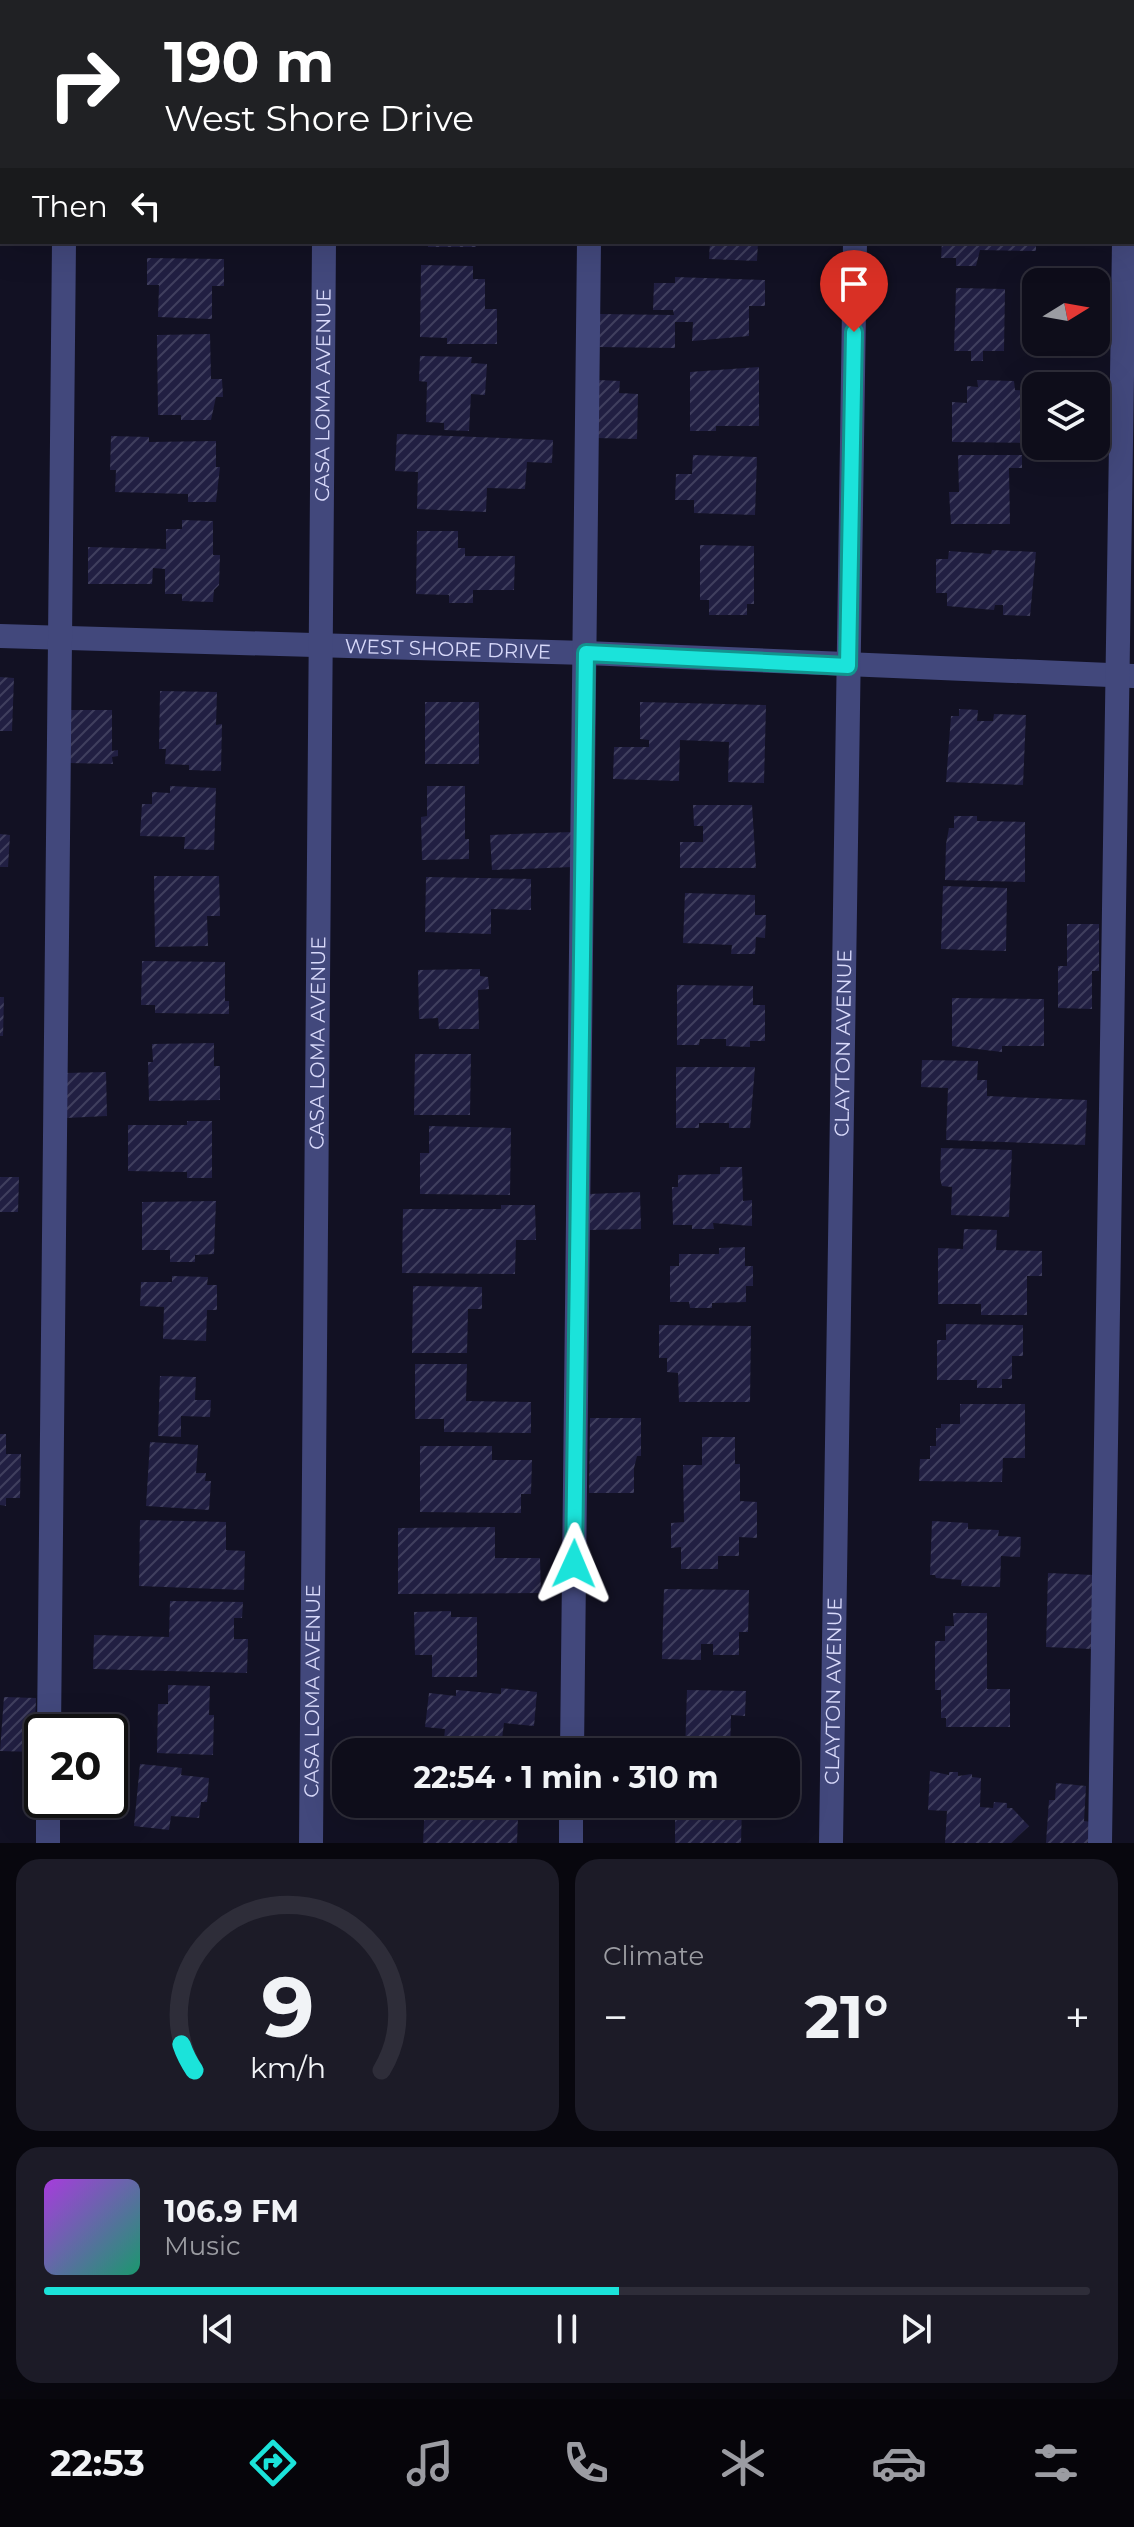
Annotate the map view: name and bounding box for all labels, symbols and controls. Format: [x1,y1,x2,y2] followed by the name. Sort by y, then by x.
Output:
[164,28,334,96] text: 190 m
[32,32,136,136] icon: right
[164,96,474,140] text: West Shore Drive
[124,184,168,228] icon: left
[32,188,108,225] text: Then
[820,250,888,332] pin
[832,262,876,306] icon: arrive
[1022,268,1110,356] north arrow
[1022,268,1110,460] map controls
[310,288,336,502] street label: CASA LOMA AVENUE
[1022,372,1110,460] button: layers
[344,634,551,664] street label: WEST SHORE DRIVE
[305,936,330,1150] street label: CASA LOMA AVENUE
[830,949,856,1137] street label: CLAYTON AVENUE
[532,1522,616,1606] position arrow
[299,1584,325,1798] street label: CASA LOMA AVENUE
[820,1597,847,1785] street label: CLAYTON AVENUE
[24,1714,128,1818] speed limit sign: 20
[413,1759,719,1796] text: 22:54 · 1 min · 310 m
[603,1940,704,1972] text: Climate
[261,1956,314,2058] text: 9
[805,1980,889,2053] text: 21°
[603,1990,628,2044] text: −
[1065,1990,1090,2044] text: +
[249,2050,326,2085] text: km/h
[164,2193,299,2230] text: 106.9 FM
[164,2230,241,2262] text: Music
[196,2307,240,2351] icon: previous
[545,2307,589,2351] icon: pause
[894,2307,938,2351] icon: next
[245,2435,301,2491] icon: directions
[402,2435,458,2491] icon: music
[558,2435,614,2491] icon: phone
[715,2435,771,2491] icon: climate
[871,2435,927,2491] icon: car
[1028,2435,1084,2491] icon: filters
[50,2441,145,2485] text: 22:53

